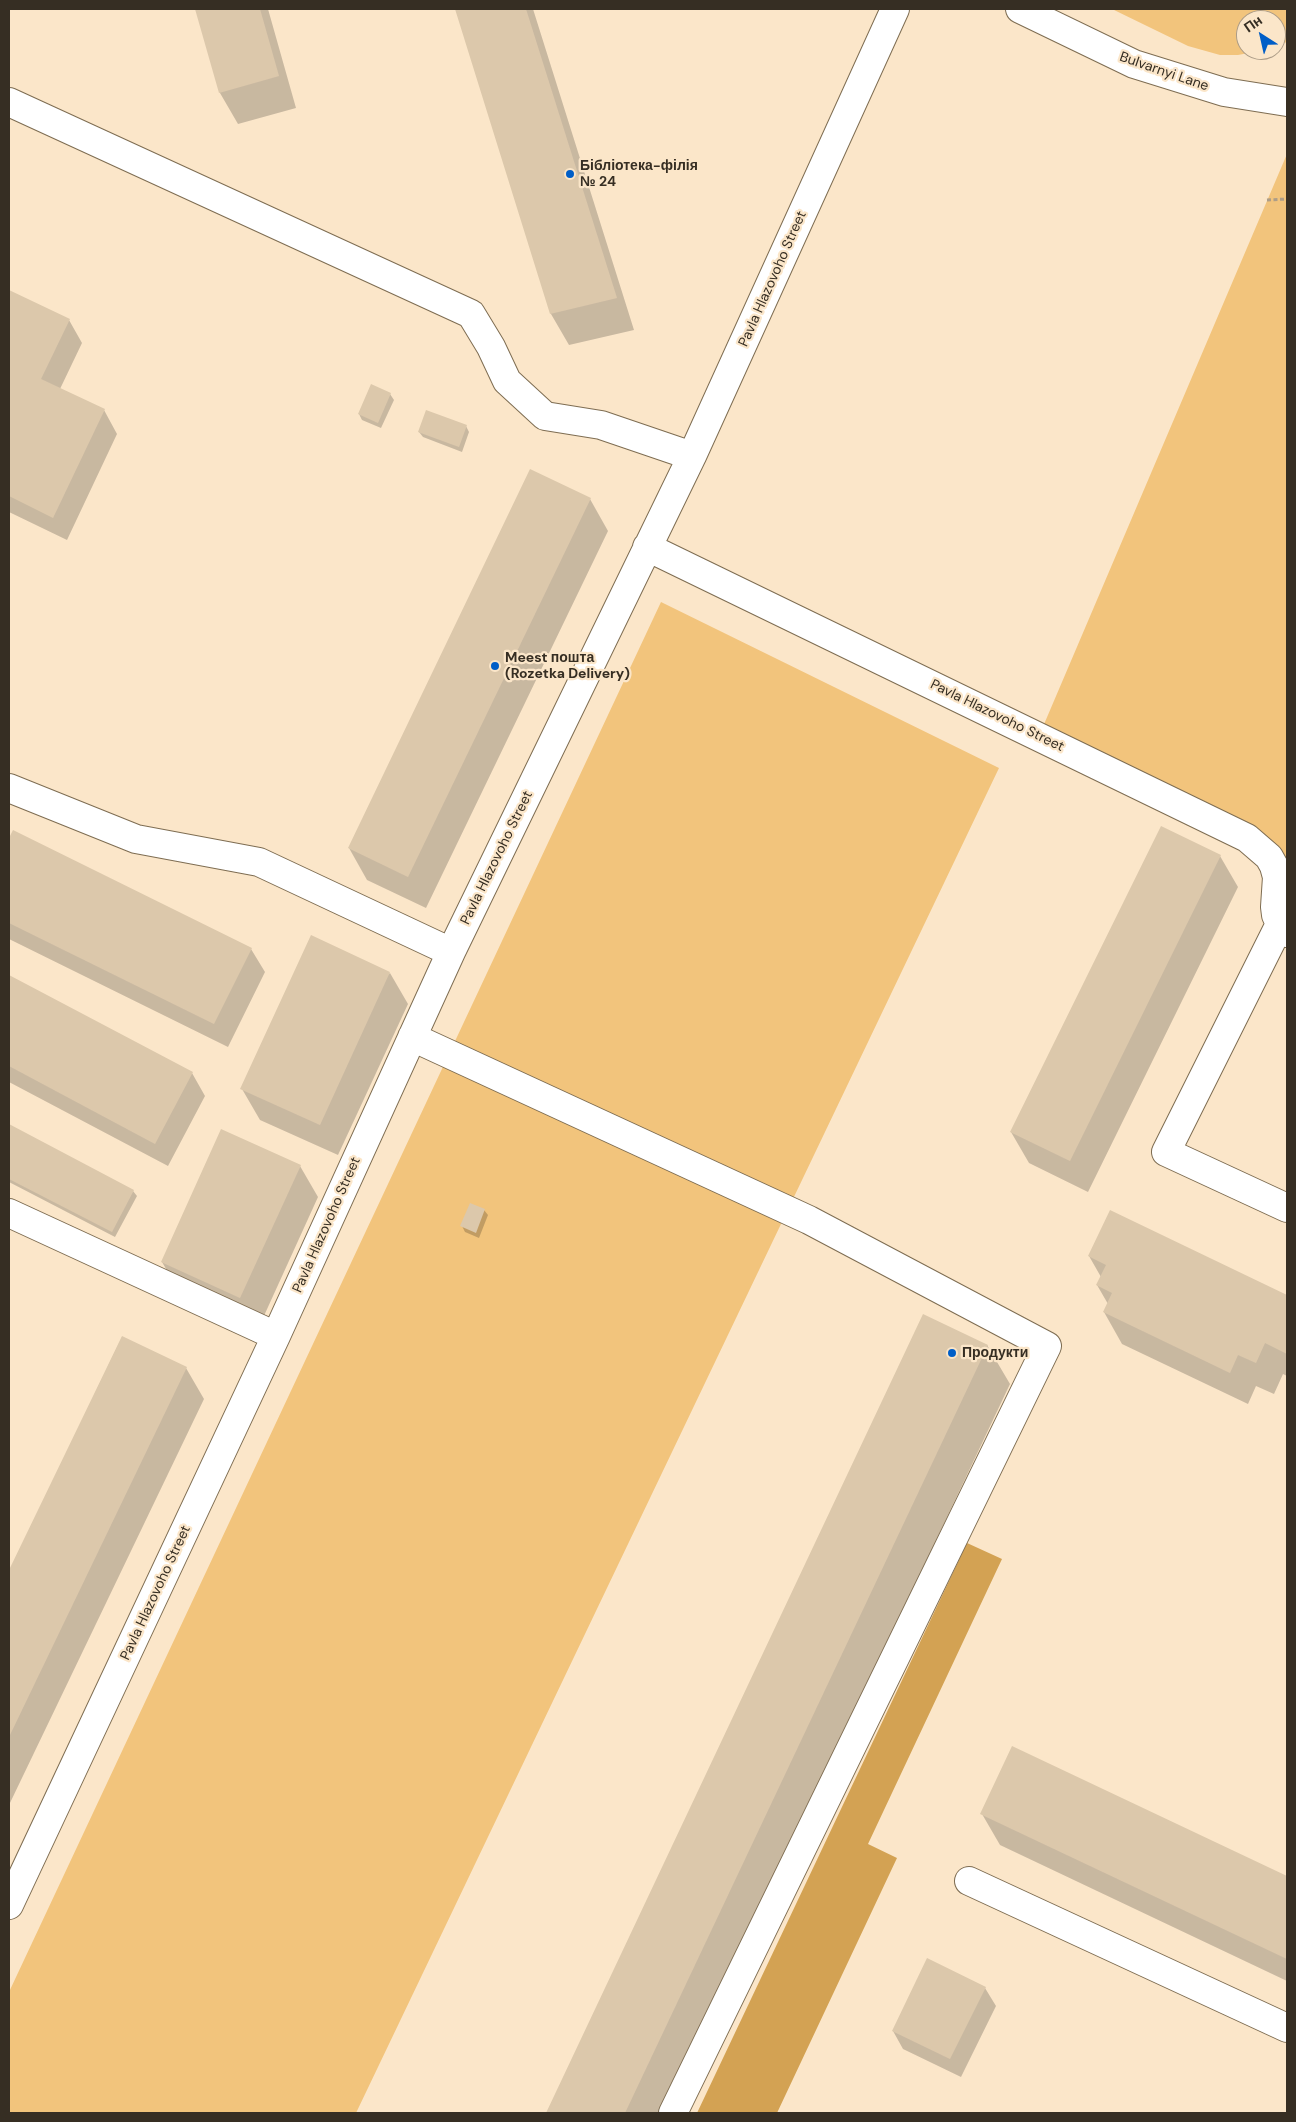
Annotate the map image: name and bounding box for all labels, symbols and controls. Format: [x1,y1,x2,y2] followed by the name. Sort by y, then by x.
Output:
[1236,10,1286,60] north arrow
[1240,11,1266,36] text: Пн
[1117,49,1211,95] street label: Bulvarnyi Lane
[580,158,698,190] place label: Бібліотека-філія № 24
[564,168,576,180] marker: Бібліотека-філія № 24
[735,209,811,349] street label: Pavla Hlazovoho Street
[505,650,630,682] place label: Meest пошта (Rozetka Delivery)
[489,660,501,672] marker: Meest пошта (Rozetka Delivery)
[927,676,1067,756] street label: Pavla Hlazovoho Street
[457,788,537,928] street label: Pavla Hlazovoho Street
[289,1155,365,1295] street label: Pavla Hlazovoho Street
[962,1345,1028,1361] place label: Продукти
[946,1347,958,1359] marker: Продукти
[117,1523,195,1663] street label: Pavla Hlazovoho Street

